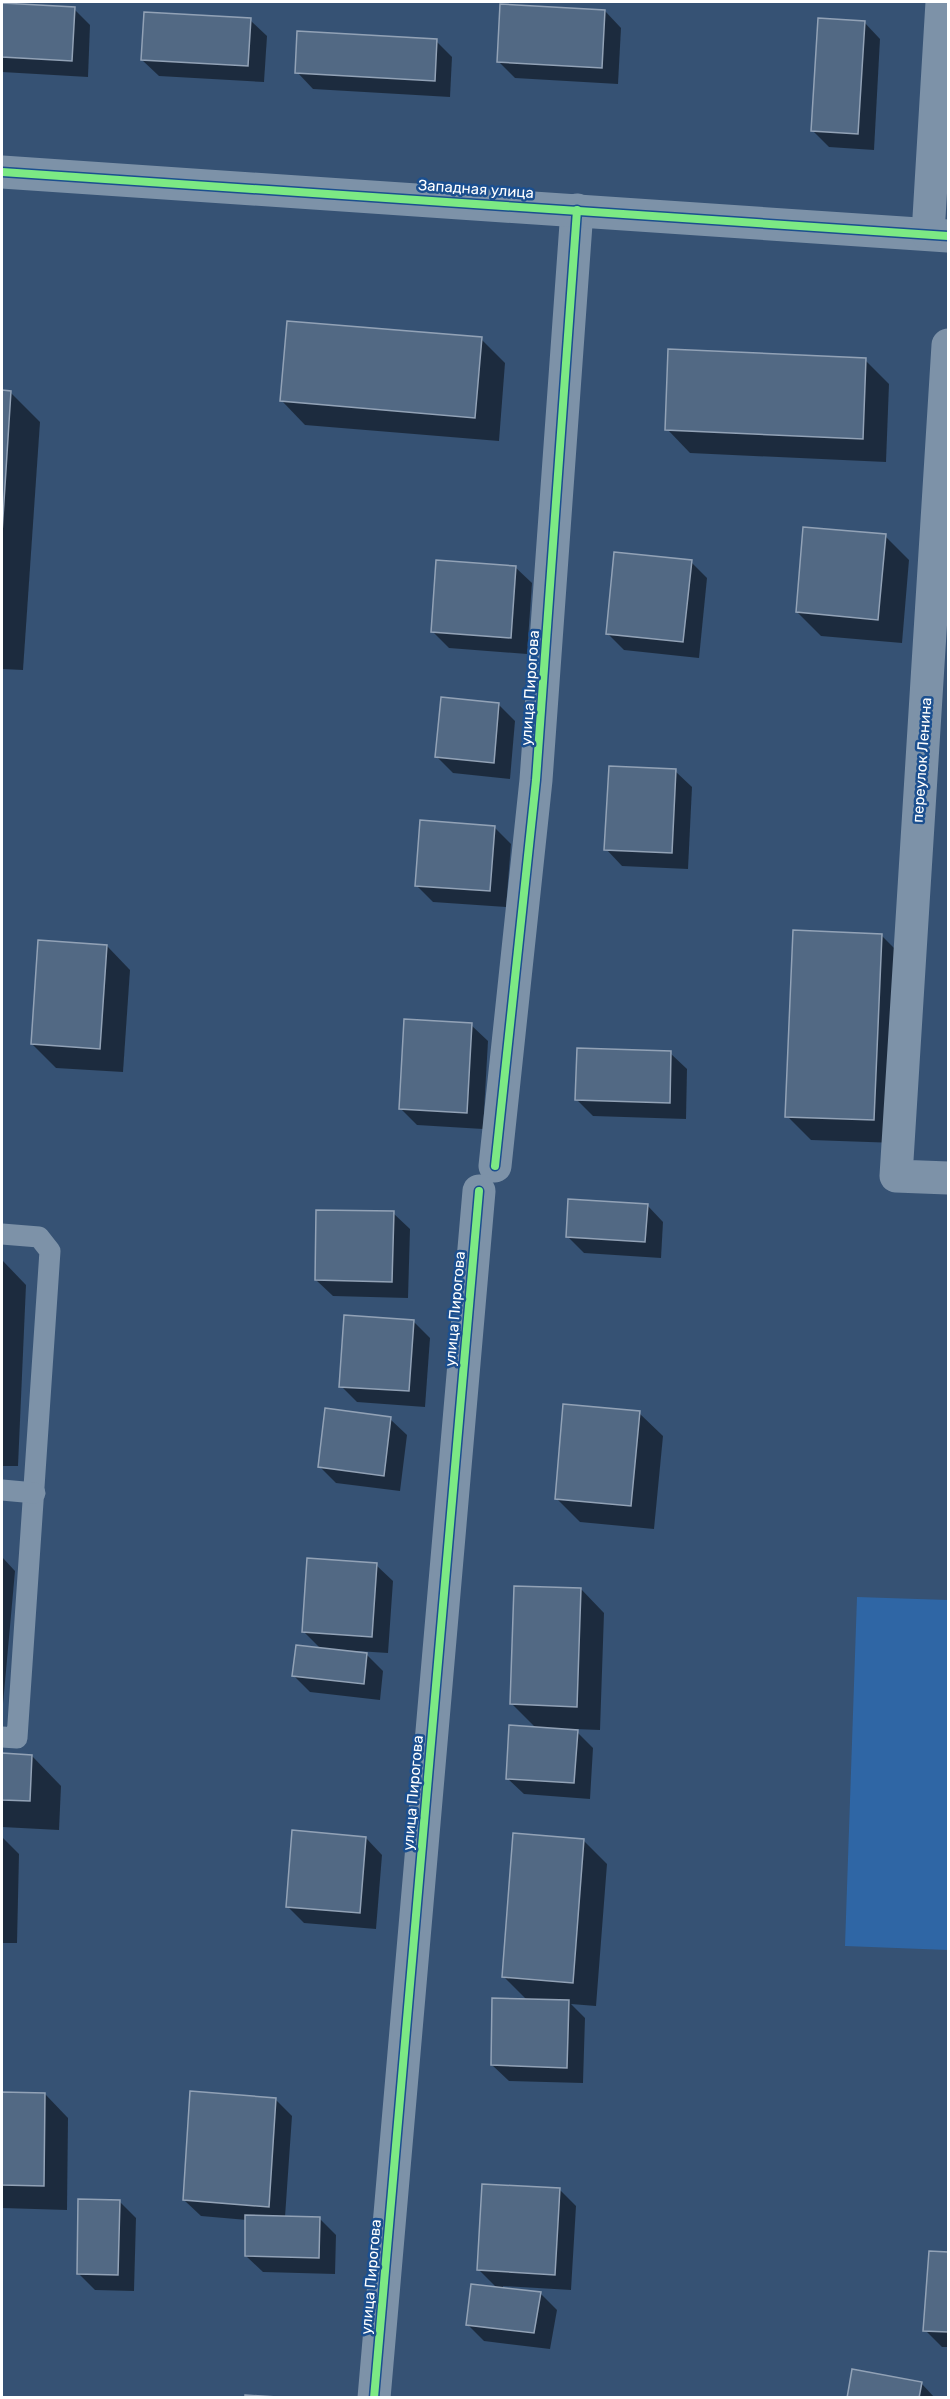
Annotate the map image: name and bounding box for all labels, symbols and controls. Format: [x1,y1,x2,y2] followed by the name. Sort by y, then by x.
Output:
[417,176,535,202] street label: Западная улица
[517,630,543,746] street label: улица Пирогова
[909,697,935,823] street label: переулок Ленина
[441,1251,469,1367] street label: улица Пирогова
[399,1735,427,1851] street label: улица Пирогова
[357,2219,385,2335] street label: улица Пирогова

